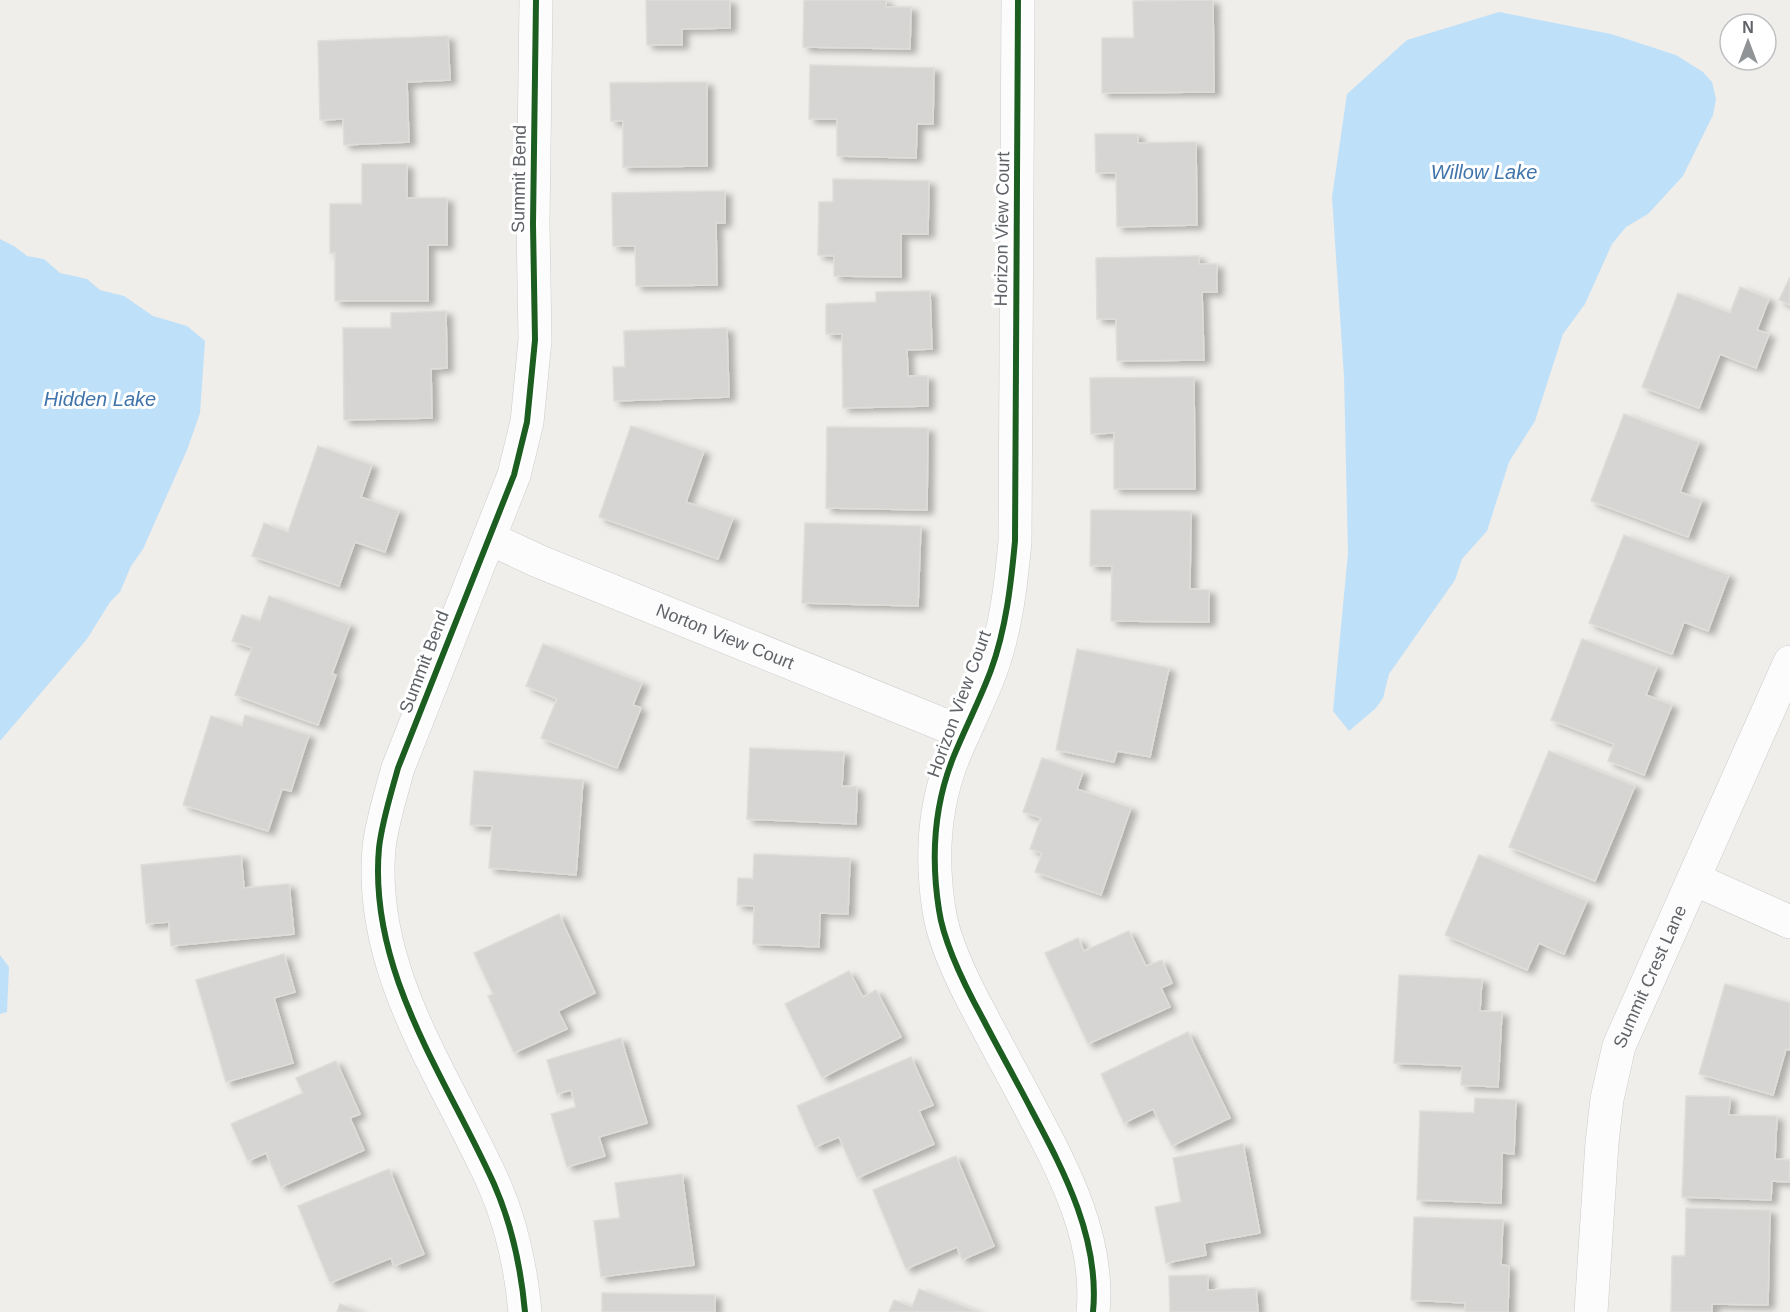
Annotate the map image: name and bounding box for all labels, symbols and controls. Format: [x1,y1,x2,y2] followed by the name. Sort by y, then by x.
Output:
[1718,12,1778,72] north arrow
[1742,19,1754,36] text: N
[508,125,530,233] street label: Summit Bend
[991,151,1013,307] street label: Horizon View Court
[1431,161,1537,183] water label: Willow Lake
[44,388,156,410] water label: Hidden Lake
[653,600,797,673] street label: Norton View Court
[395,608,453,716] street label: Summit Bend
[923,628,995,780] street label: Horizon View Court
[1609,902,1690,1051] street label: Summit Crest Lane

